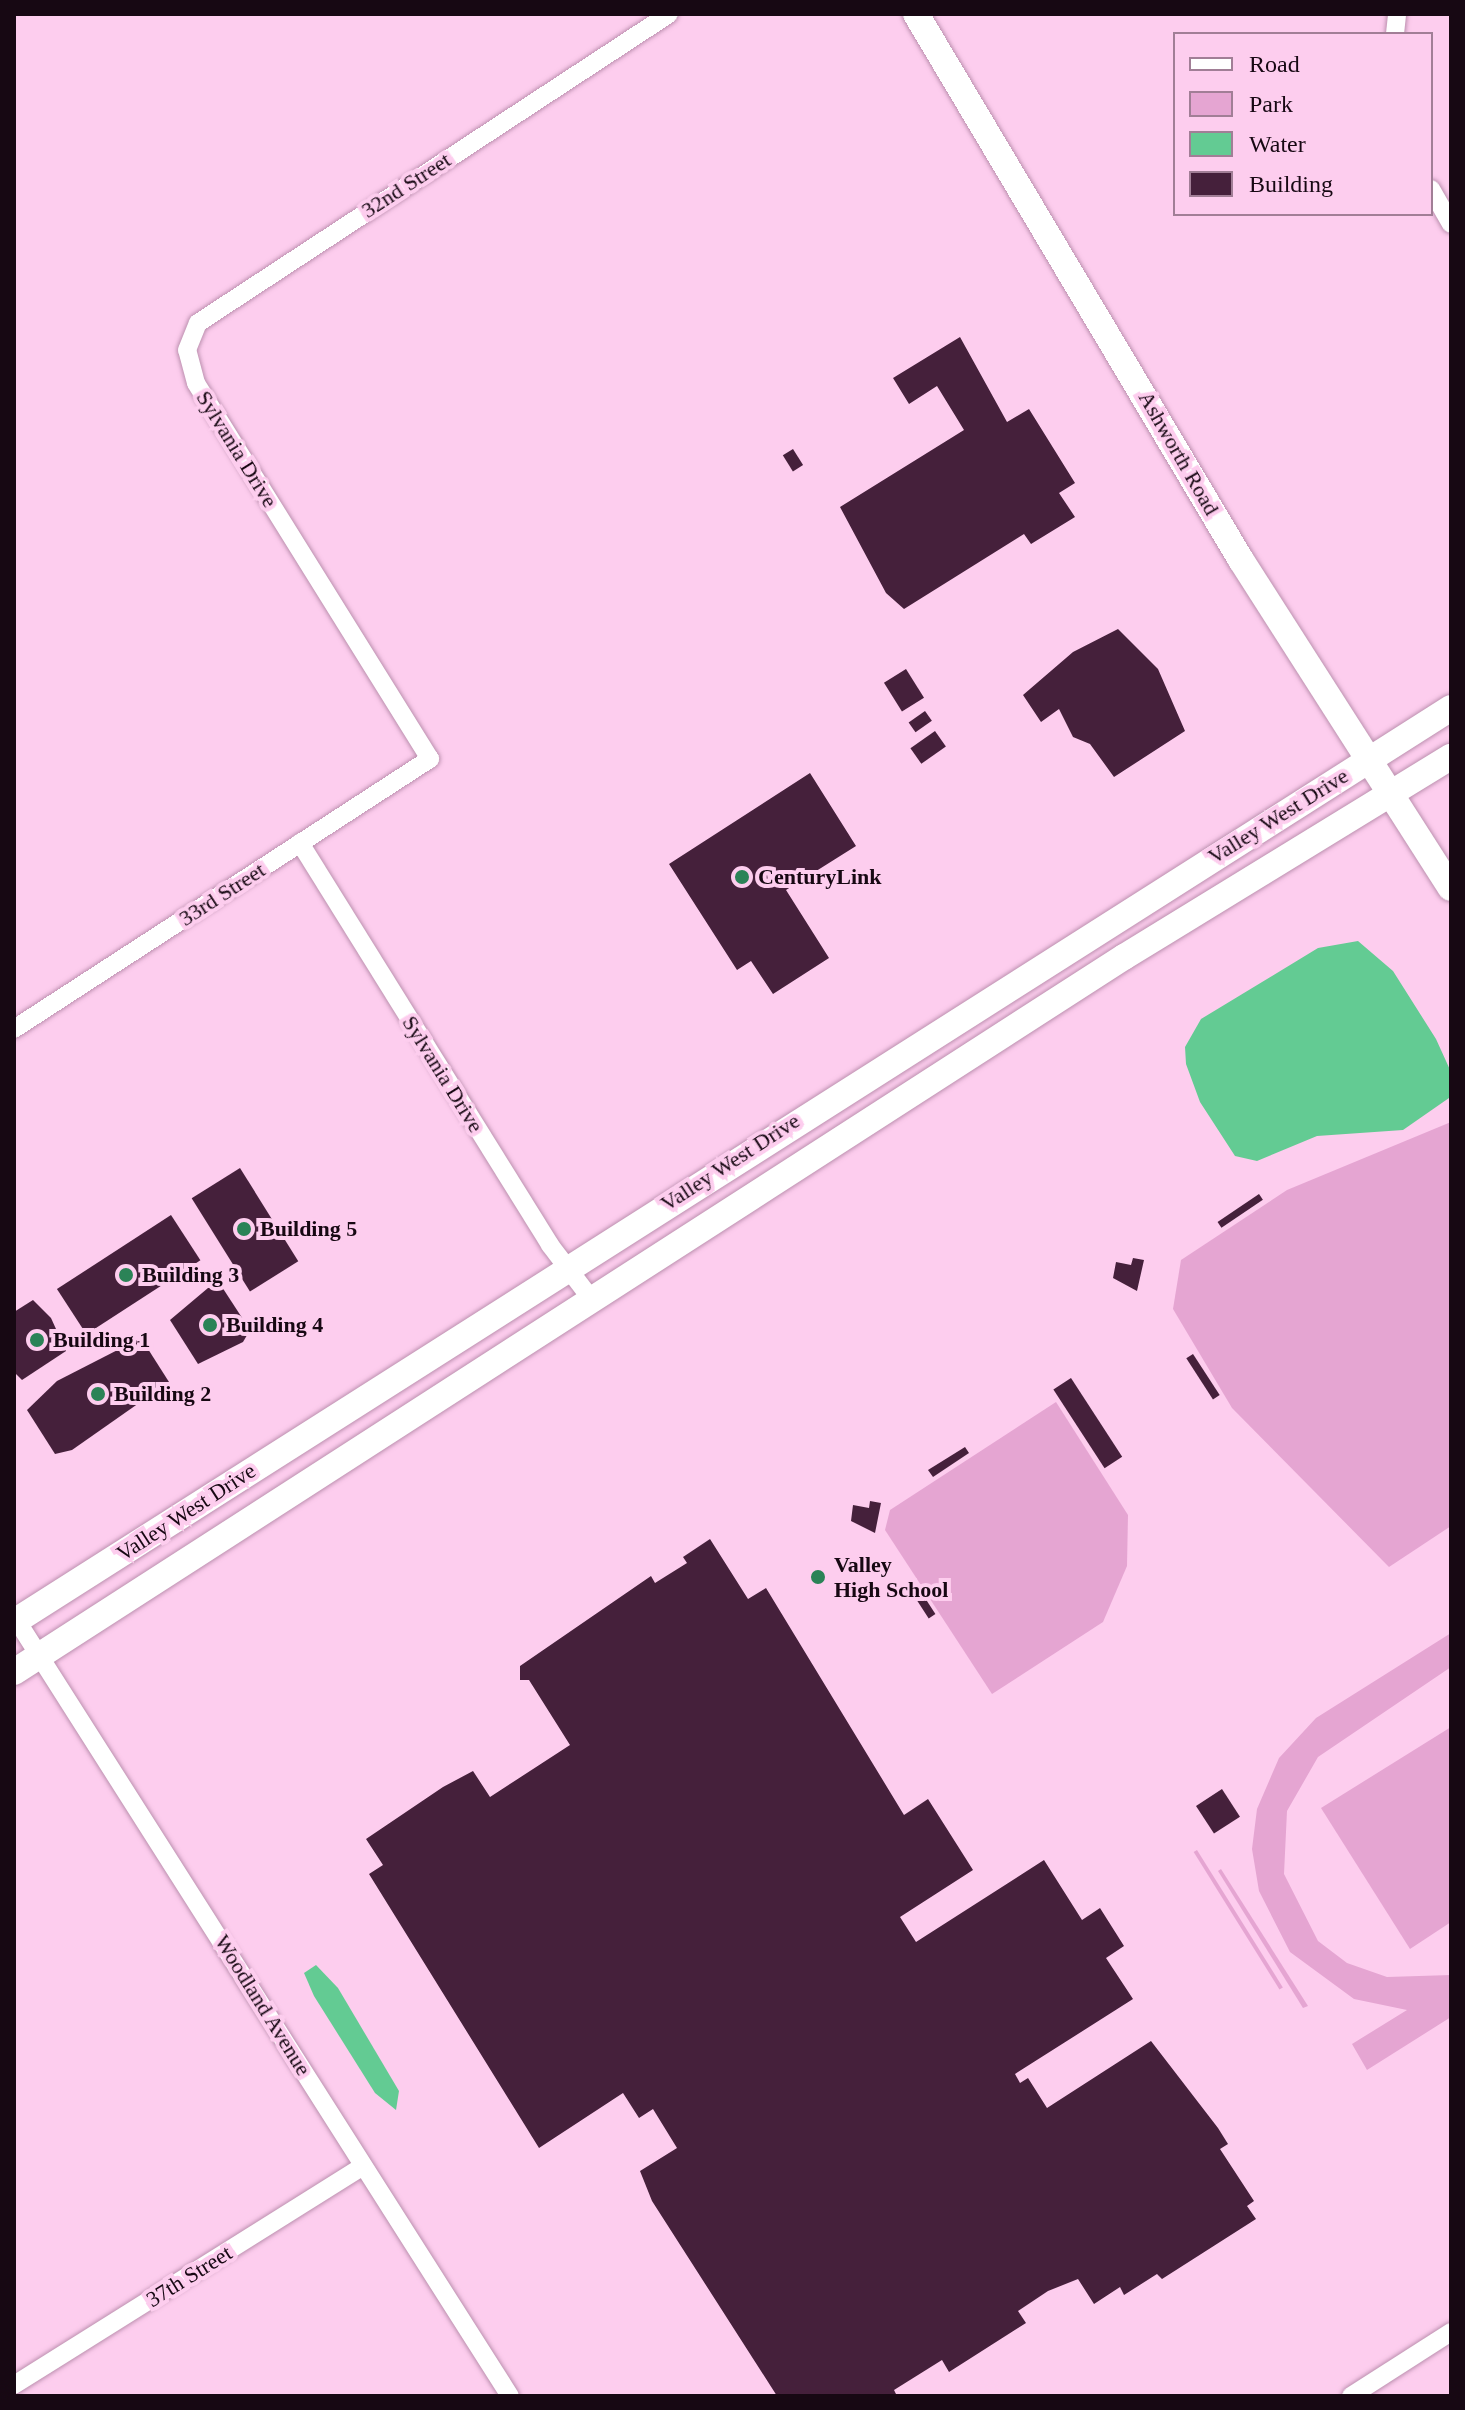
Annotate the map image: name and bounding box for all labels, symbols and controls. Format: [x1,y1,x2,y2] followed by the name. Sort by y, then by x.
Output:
[1173,32,1433,216] legend
[1249,51,1300,77] text: Road
[1249,91,1293,117] text: Park
[1249,131,1306,157] text: Water
[357,146,455,224] street label: 32nd Street
[1249,171,1333,197] text: Building
[191,386,283,512] street label: Sylvania Drive
[1133,386,1225,520] street label: Ashworth Road
[1203,762,1353,870] street label: Valley West Drive
[174,856,270,932] street label: 33rd Street
[758,864,881,890] place label: CenturyLink
[733,868,751,886] marker: CenturyLink
[397,1011,489,1137] street label: Sylvania Drive
[655,1107,805,1217] street label: Valley West Drive
[260,1216,357,1242] place label: Building 5
[235,1220,253,1238] marker: Building 5
[142,1262,239,1288] place label: Building 3
[117,1266,135,1284] marker: Building 3
[226,1312,323,1338] place label: Building 4
[201,1316,219,1334] marker: Building 4
[53,1327,150,1353] place label: Building 1
[28,1331,46,1349] marker: Building 1
[114,1381,211,1407] place label: Building 2
[89,1385,107,1403] marker: Building 2
[111,1457,261,1567] street label: Valley West Drive
[834,1551,948,1602] place label: Valley High School
[809,1568,827,1586] marker: Valley High School
[209,1929,317,2081] street label: Woodland Avenue
[141,2239,237,2313] street label: 37th Street

